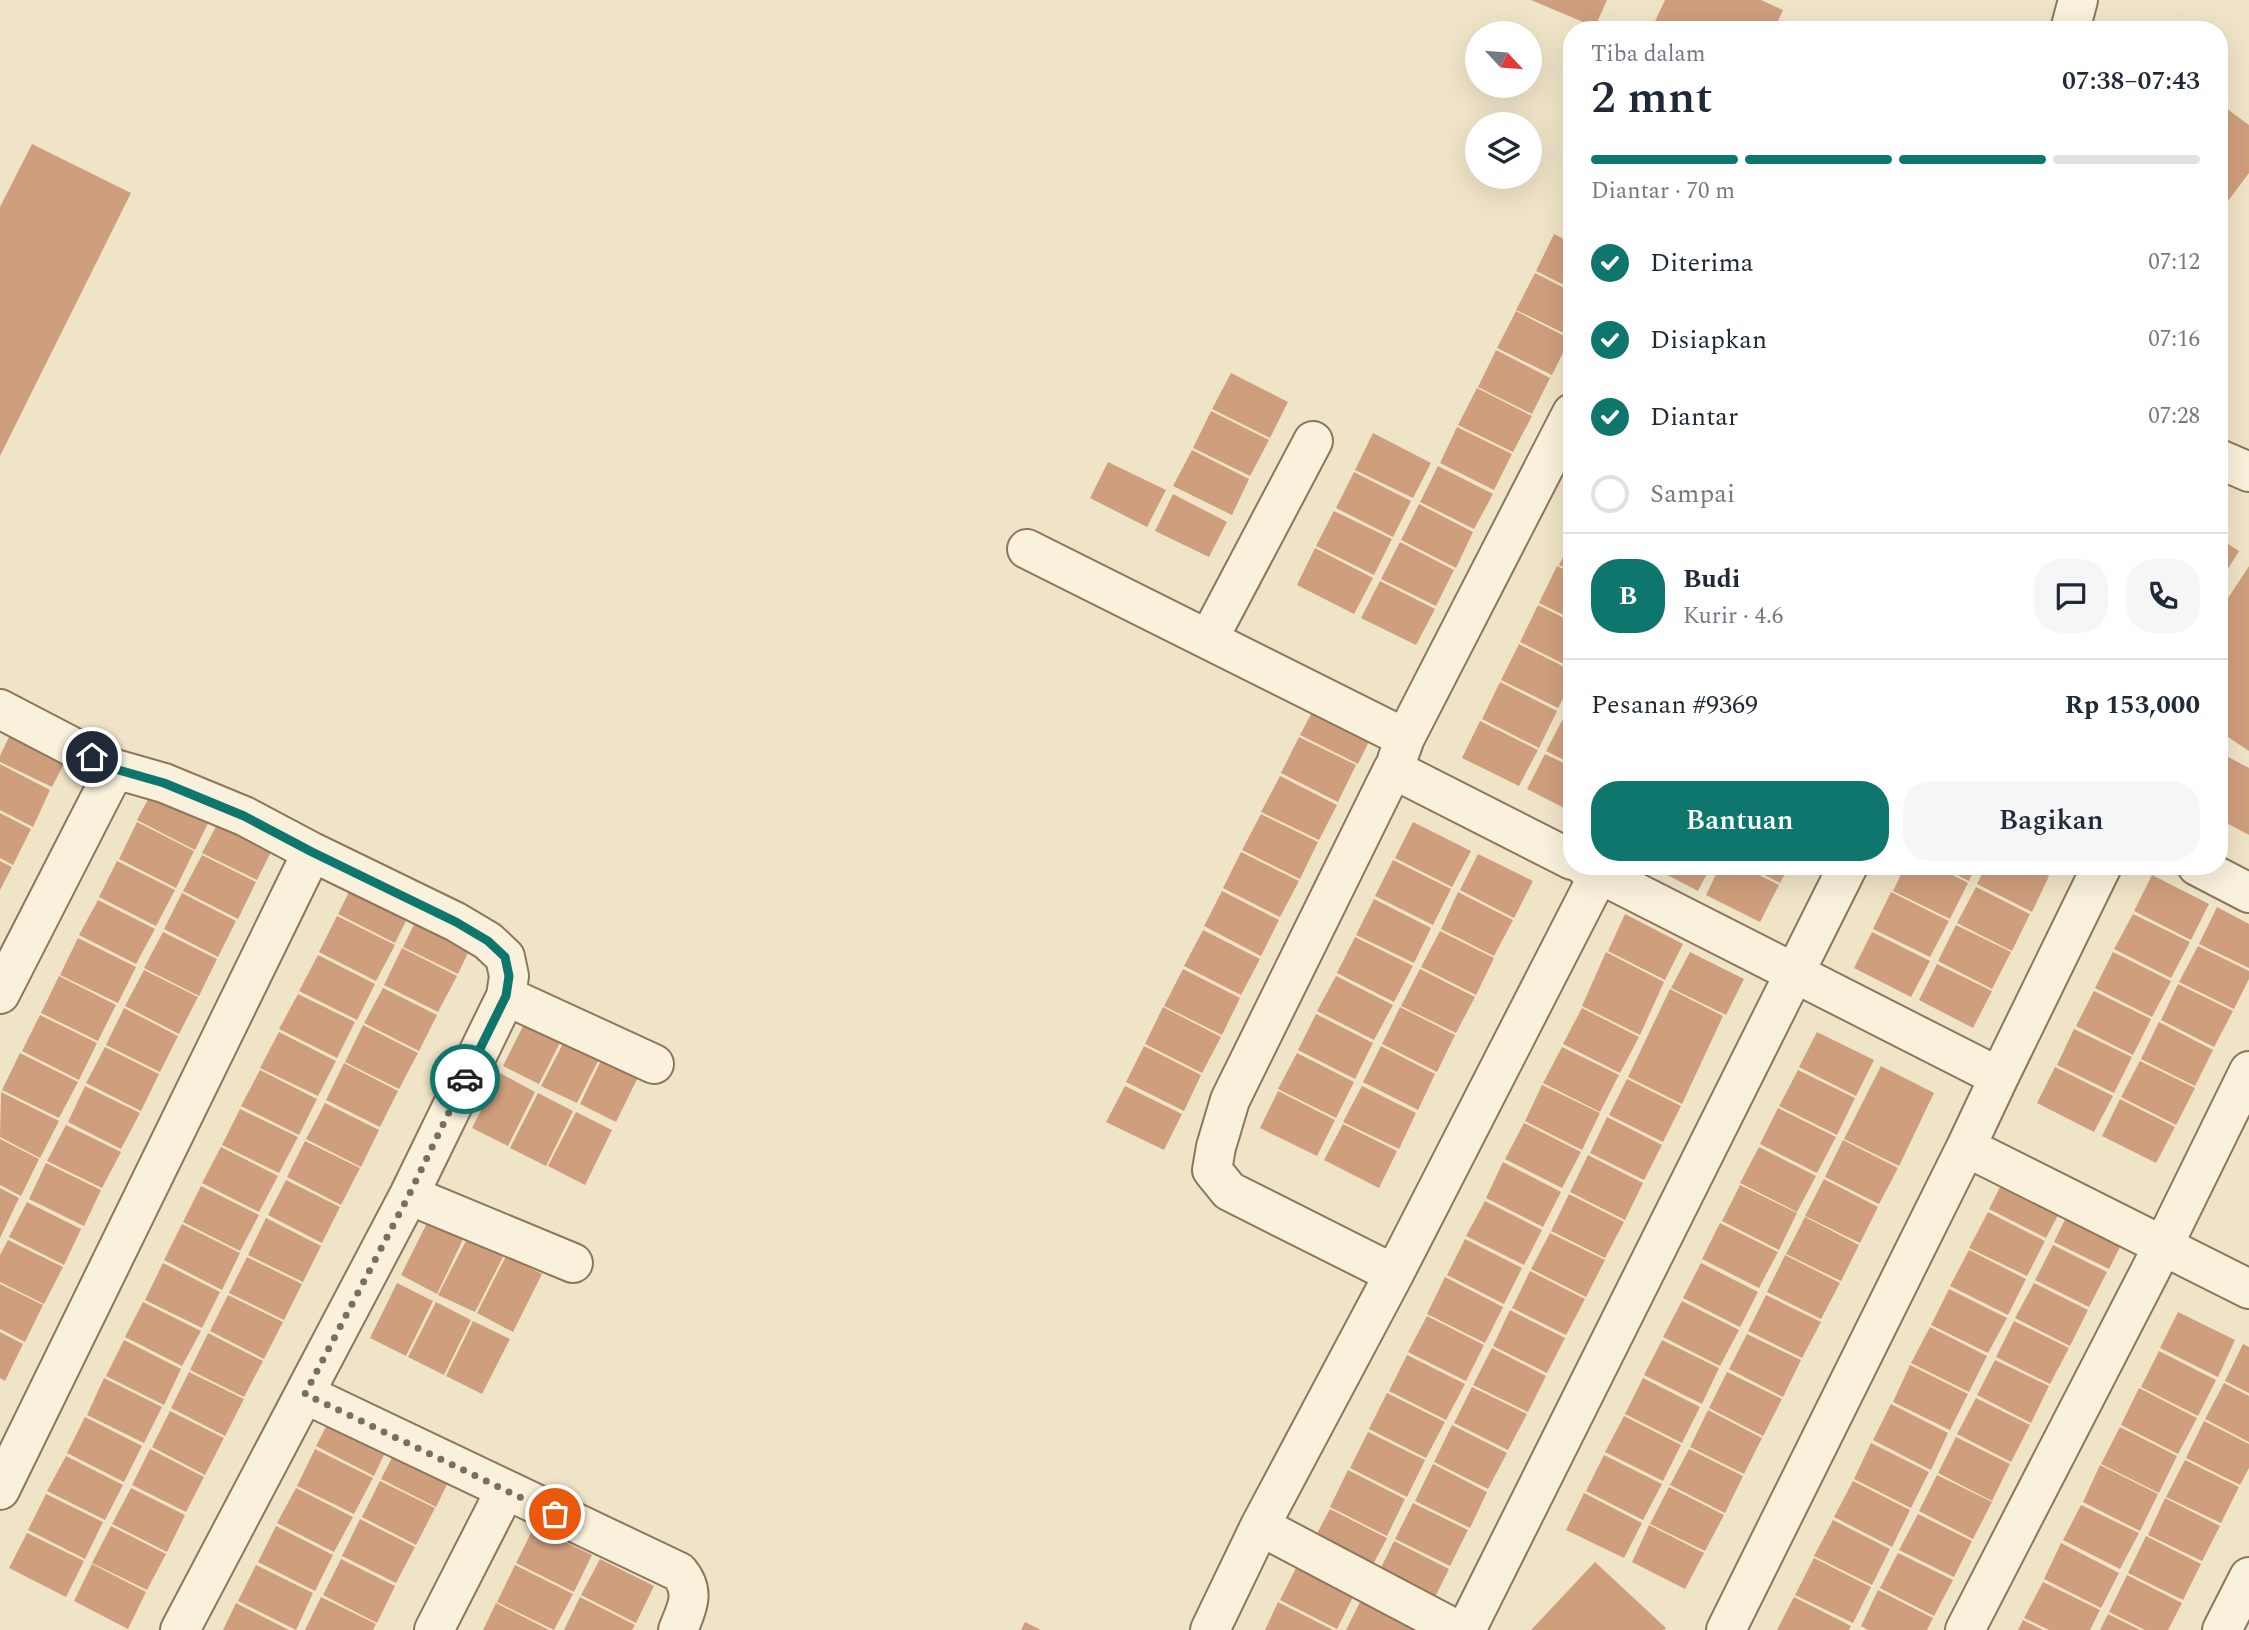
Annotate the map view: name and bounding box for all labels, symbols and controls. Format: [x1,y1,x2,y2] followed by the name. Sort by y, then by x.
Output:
[1465,21,1542,98] north arrow
[1465,21,1542,189] map controls
[1591,37,1705,72] text: Tiba dalam
[2062,61,2200,101] text: 07:38–07:43
[1591,63,1713,133] text: 2 mnt
[1465,112,1542,189] button: layers
[1591,174,1735,209] text: Diantar · 70 m
[1650,243,1753,283] text: Diterima
[1591,244,1629,282] icon: check
[2148,245,2200,280] text: 07:12
[1650,320,1767,360] text: Disiapkan
[1591,321,1629,359] icon: check
[2148,322,2200,357] text: 07:16
[1650,397,1738,437] text: Diantar
[1591,398,1629,436] icon: check
[2148,399,2200,434] text: 07:28
[1650,474,1735,514] text: Sampai
[1683,559,1741,599] text: Budi
[2034,559,2108,633] button: chat
[2126,559,2200,633] button: phone
[1619,576,1637,616] text: B
[1683,599,1783,634] text: Kurir · 4.6
[1591,685,1758,725] text: Pesanan #9369
[2065,685,2200,725] text: Rp 153,000
[62,727,122,787] pin
[73,738,111,776] icon: home
[1591,781,1889,861] button: Bantuan
[1903,781,2200,861] button: Bagikan
[430,1044,500,1114] courier
[446,1060,484,1098] icon: car
[525,1484,585,1544] pin
[536,1495,574,1533] icon: bag

